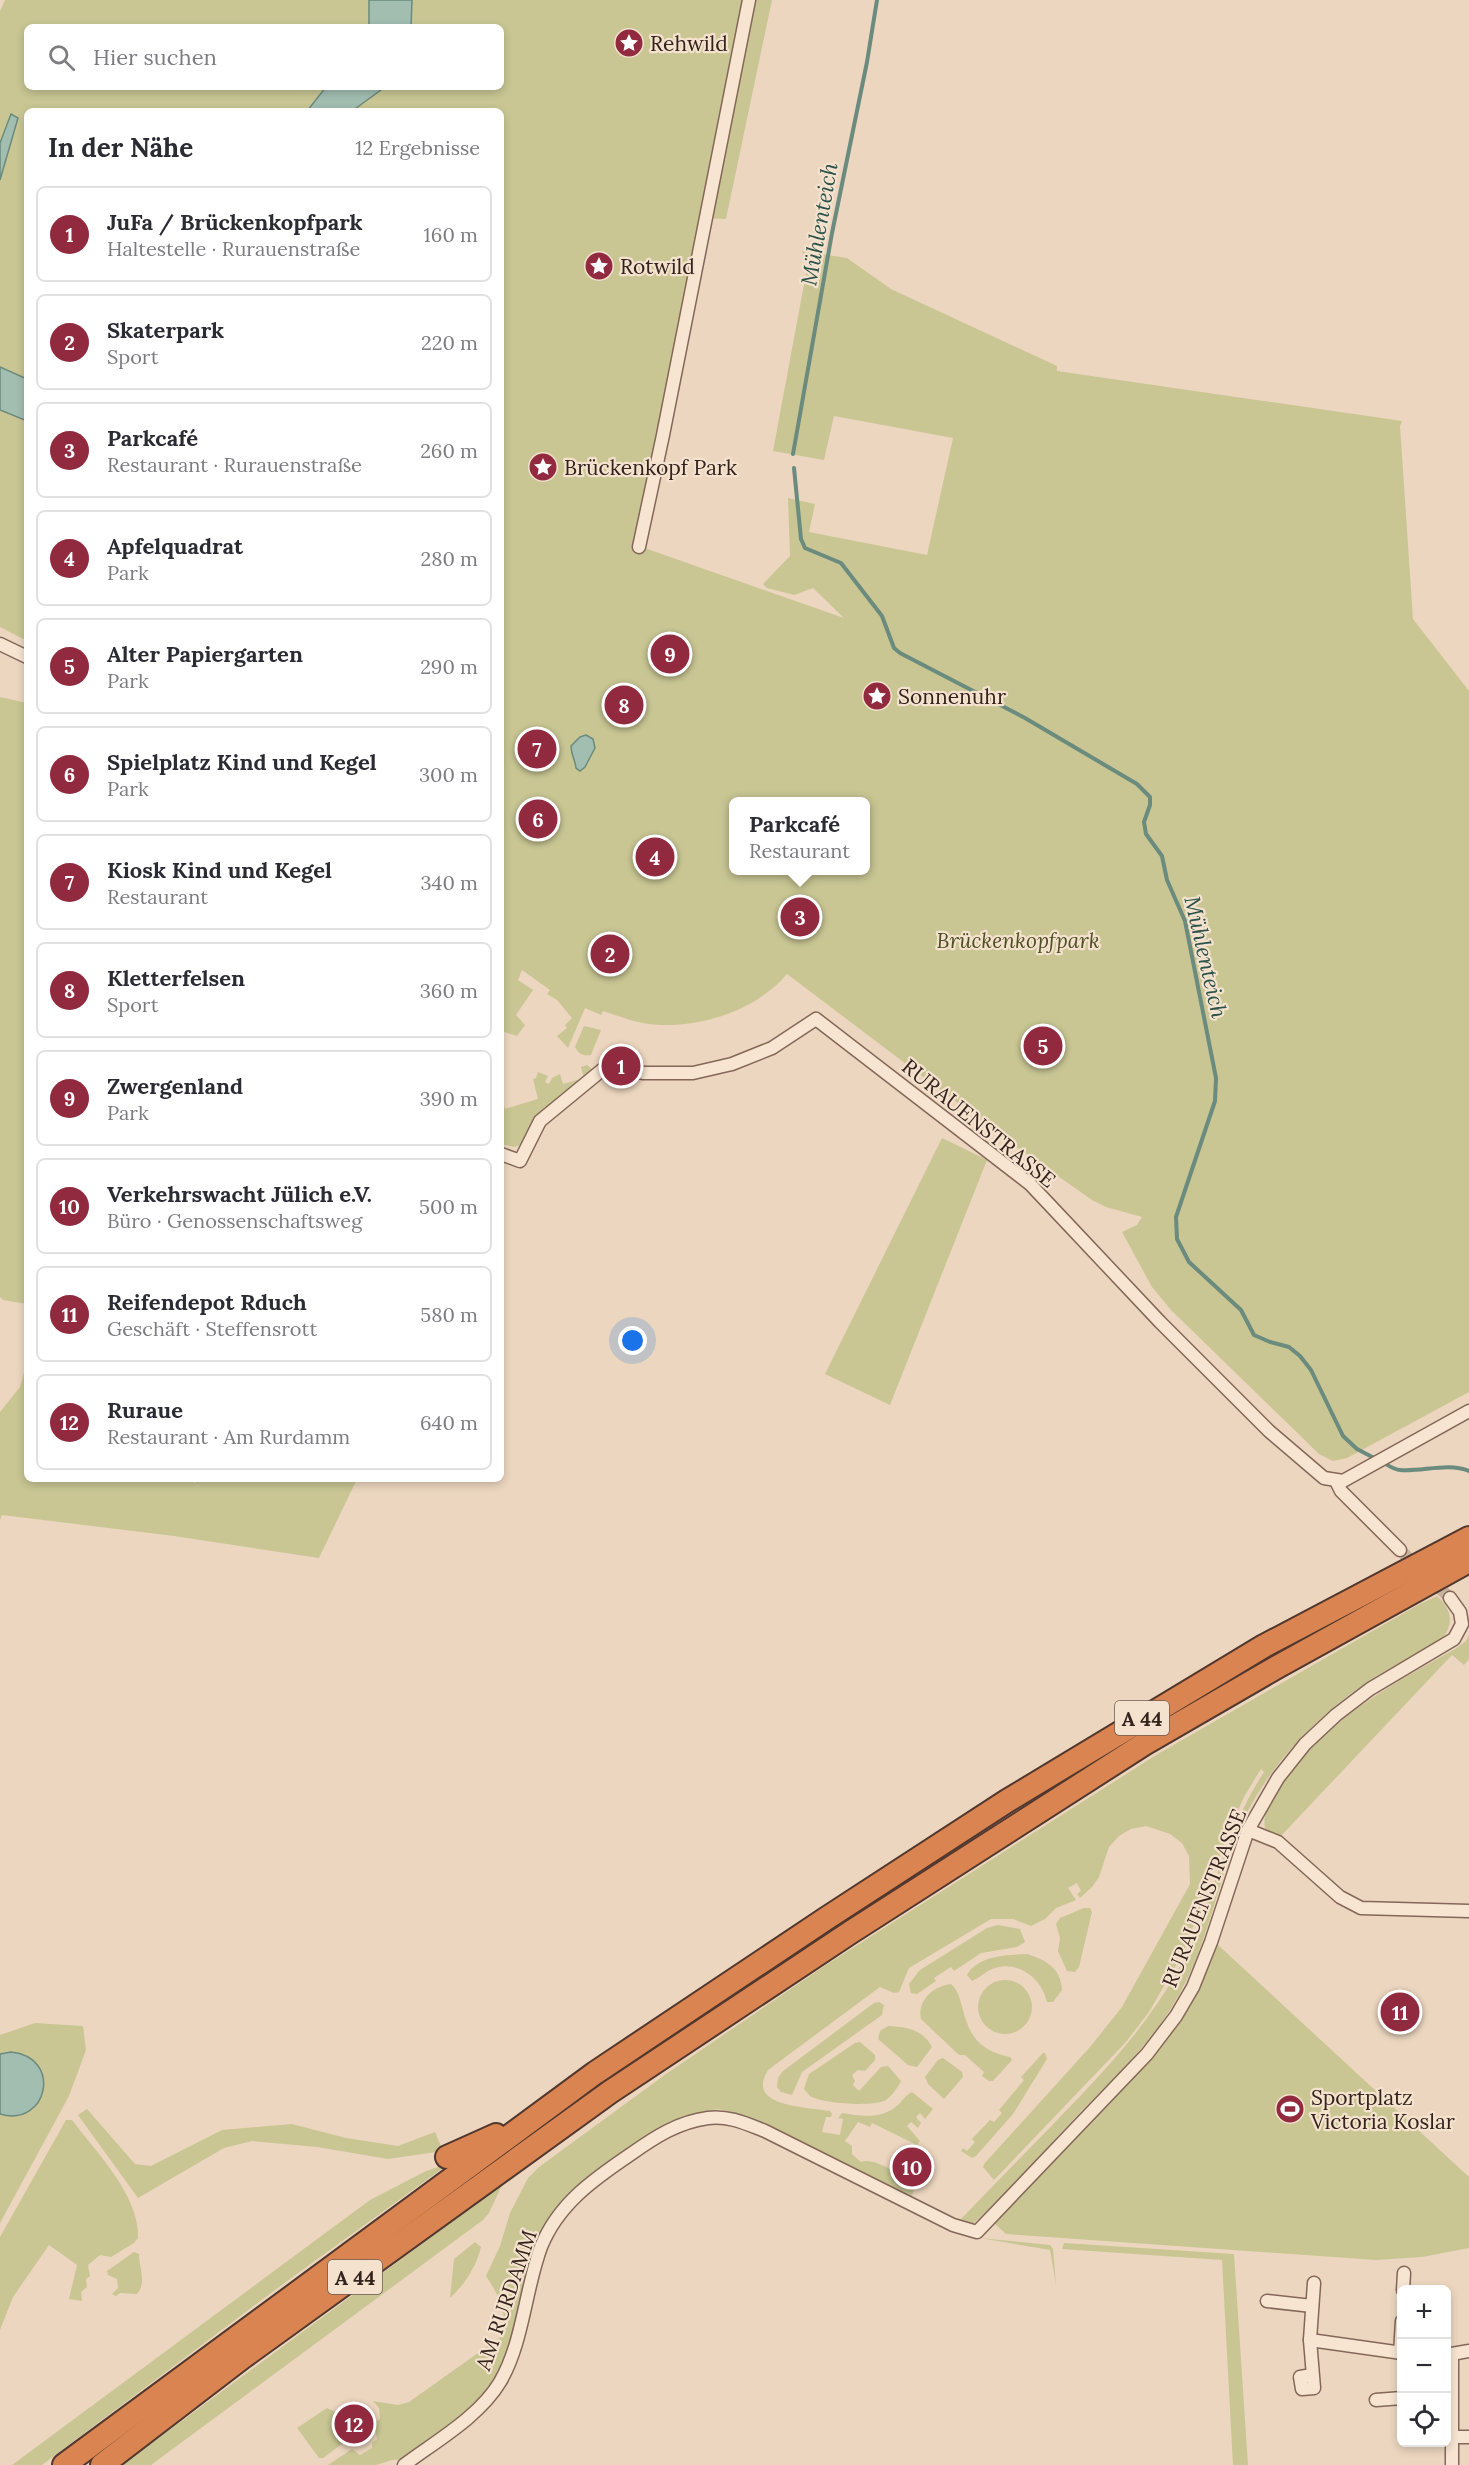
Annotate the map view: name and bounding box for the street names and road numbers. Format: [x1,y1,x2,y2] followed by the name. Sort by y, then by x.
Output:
[897,1053,1061,1193] street label: RURAUENSTRASSE
[1115,1701,1169,1735] road number: A 44
[1156,1805,1252,1991] street label: RURAUENSTRASSE
[469,2226,543,2375] street label: AM RURDAMM
[328,2260,382,2294] road number: A 44

